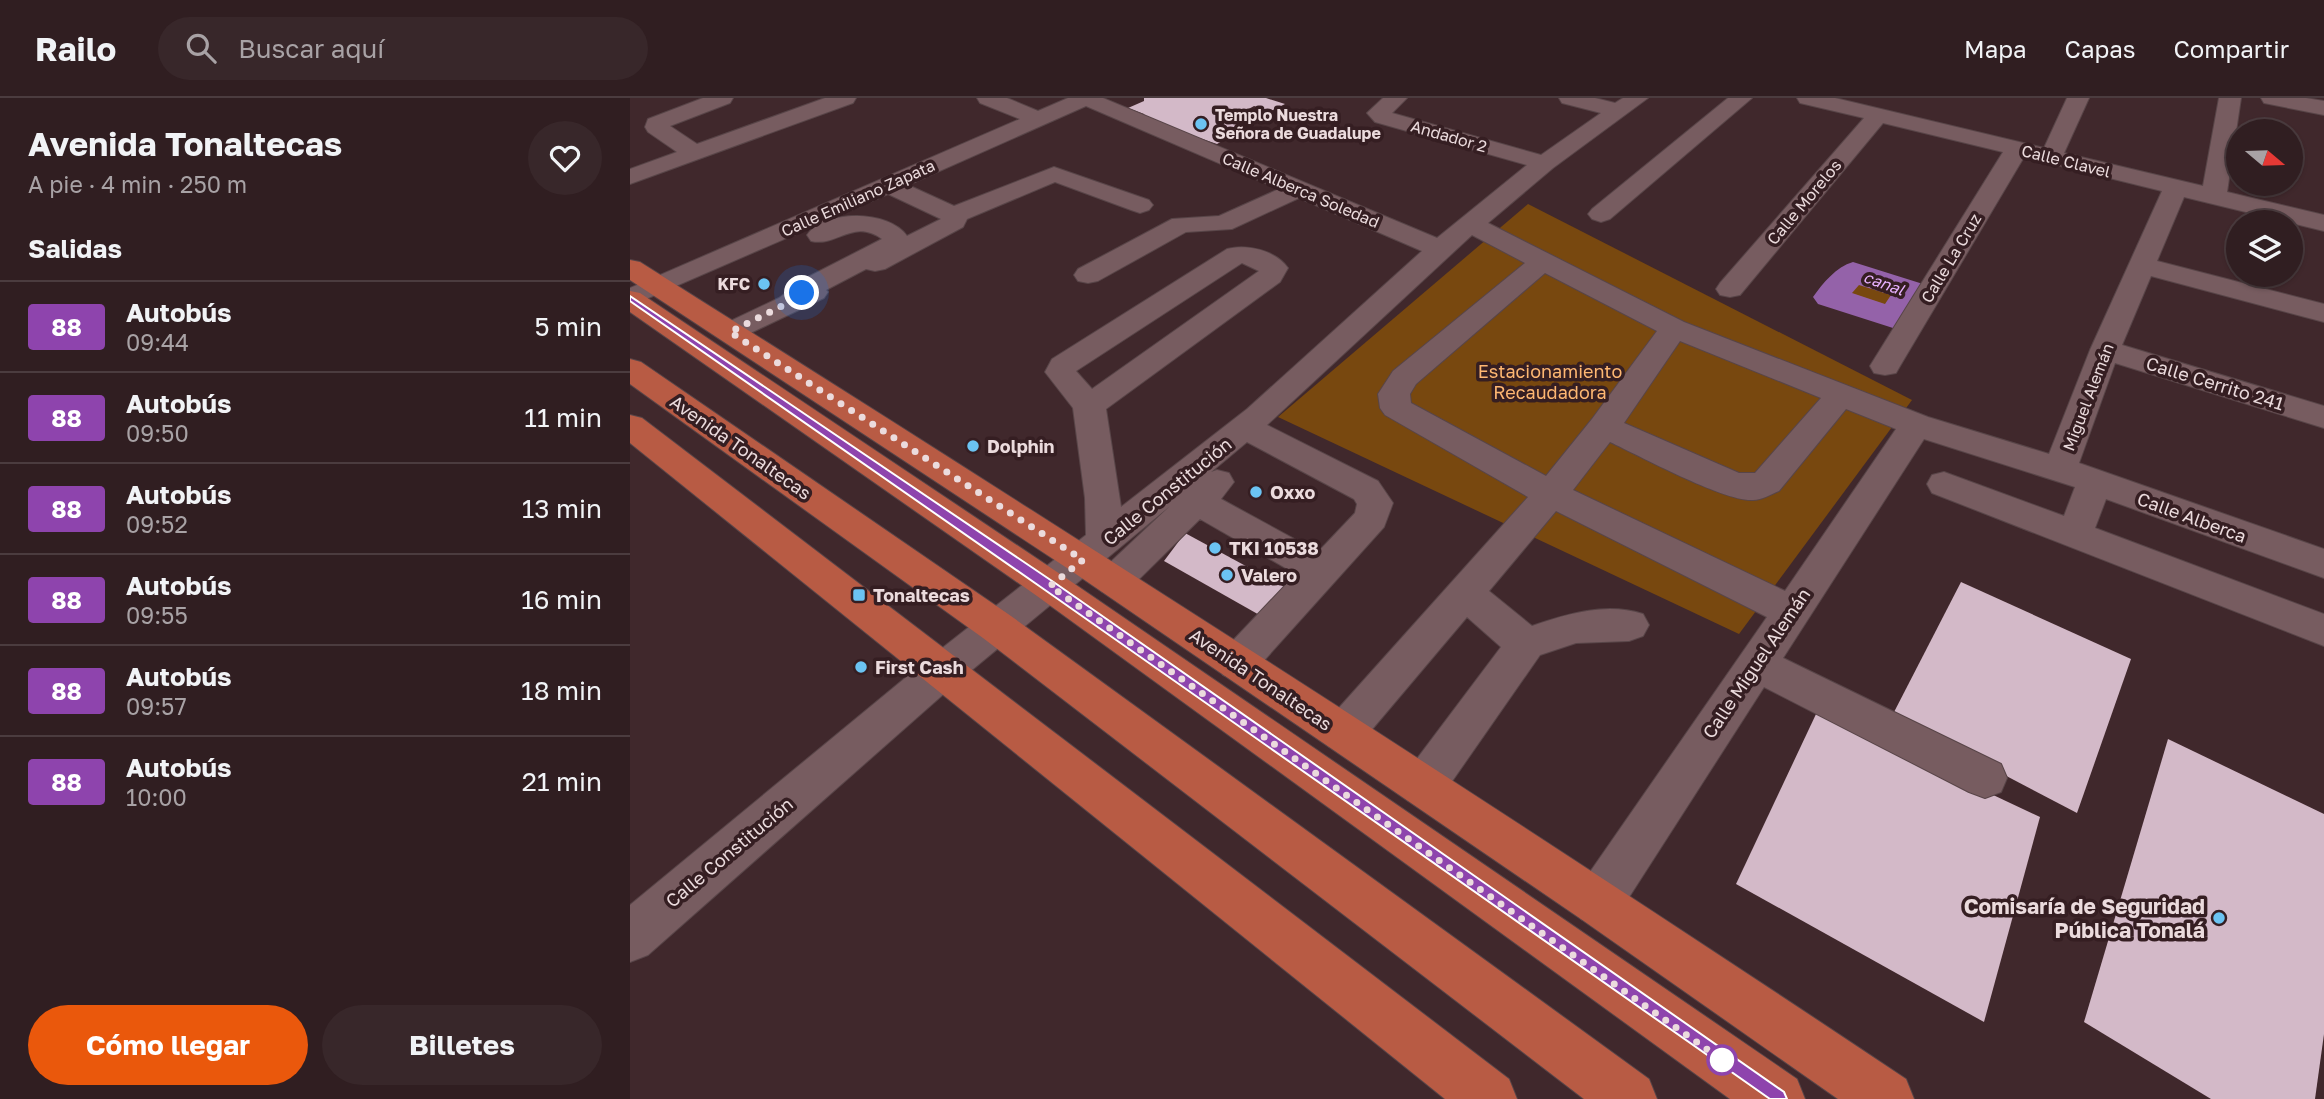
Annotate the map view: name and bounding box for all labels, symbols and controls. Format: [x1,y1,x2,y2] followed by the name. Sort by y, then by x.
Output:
[158,17,648,80] search box
[35,29,116,68] text: Railo
[182,29,220,67] icon: search
[238,33,384,64] text: Buscar aquí
[1964,34,2027,63] text: Mapa
[2065,34,2135,63] text: Capas
[2173,34,2289,63] text: Compartir
[1215,105,1381,143] place label: Templo Nuestra Señora de Guadalupe
[1193,116,1209,132] marker: Templo Nuestra Señora de Guadalupe
[1409,116,1489,156] street label: Andador 2
[2226,119,2303,196] north arrow
[2226,119,2303,287] map controls
[528,121,602,195] button: heart
[28,124,342,163] text: Avenida Tonaltecas
[2019,140,2113,182] street label: Calle Clavel
[1220,148,1382,232] street label: Calle Alberca Soledad
[778,155,938,241] street label: Calle Emiliano Zapata
[1763,155,1845,249] street label: Calle Morelos
[28,170,247,198] text: A pie · 4 min · 250 m
[1917,210,1985,306] street label: Calle La Cruz
[2226,210,2303,287] button: layers
[28,233,122,264] text: Salidas
[1861,266,1908,300] water label: canal
[718,274,750,294] place label: KFC
[784,275,819,310] your location
[756,276,772,292] marker: KFC
[126,297,232,328] text: Autobús
[534,311,602,342] text: 5 min
[51,312,82,341] text: 88
[126,328,189,356] text: 09:44
[2058,340,2118,454] street label: Miguel Alemán
[2143,352,2287,414] street label: Calle Cerrito 241
[1478,360,1622,403] park label: Estacionamiento Recaudadora
[126,388,232,419] text: Autobús
[666,390,816,504] street label: Avenida Tonaltecas
[524,402,602,433] text: 11 min
[51,403,82,432] text: 88
[126,419,189,447] text: 09:50
[1098,432,1236,550] street label: Calle Constitución
[987,435,1055,457] place label: Dolphin
[965,438,981,454] marker: Dolphin
[126,479,232,510] text: Autobús
[1270,481,1315,503] place label: Oxxo
[1248,484,1264,500] marker: Oxxo
[2134,487,2250,547] street label: Calle Alberca
[522,493,602,524] text: 13 min
[51,494,82,523] text: 88
[126,510,188,538] text: 09:52
[1229,537,1319,559] place label: TKI 10538
[1207,540,1223,556] marker: TKI 10538
[1241,564,1297,586] place label: Valero
[1219,567,1235,583] marker: Valero
[126,570,232,601] text: Autobús
[521,584,602,615] text: 16 min
[873,584,970,606] place label: Tonaltecas
[1698,584,1814,742] street label: Calle Miguel Alemán
[51,585,82,614] text: 88
[851,587,867,603] marker: Tonaltecas
[126,601,188,629] text: 09:55
[1186,623,1336,735] street label: Avenida Tonaltecas
[875,656,964,678] place label: First Cash
[853,659,869,675] marker: First Cash
[126,661,232,692] text: Autobús
[521,675,602,706] text: 18 min
[51,676,82,705] text: 88
[126,692,187,720] text: 09:57
[126,752,232,783] text: Autobús
[522,766,602,797] text: 21 min
[51,767,82,796] text: 88
[126,783,187,811] text: 10:00
[661,792,797,912] street label: Calle Constitución
[1964,893,2205,943] place label: Comisaría de Seguridad Pública Tonalá
[2211,910,2227,926] marker: Comisaría de Seguridad Pública Tonalá
[28,1005,308,1085] button: Cómo llegar
[322,1005,602,1085] button: Billetes
[1707,1045,1737,1075] unlabelled marker

